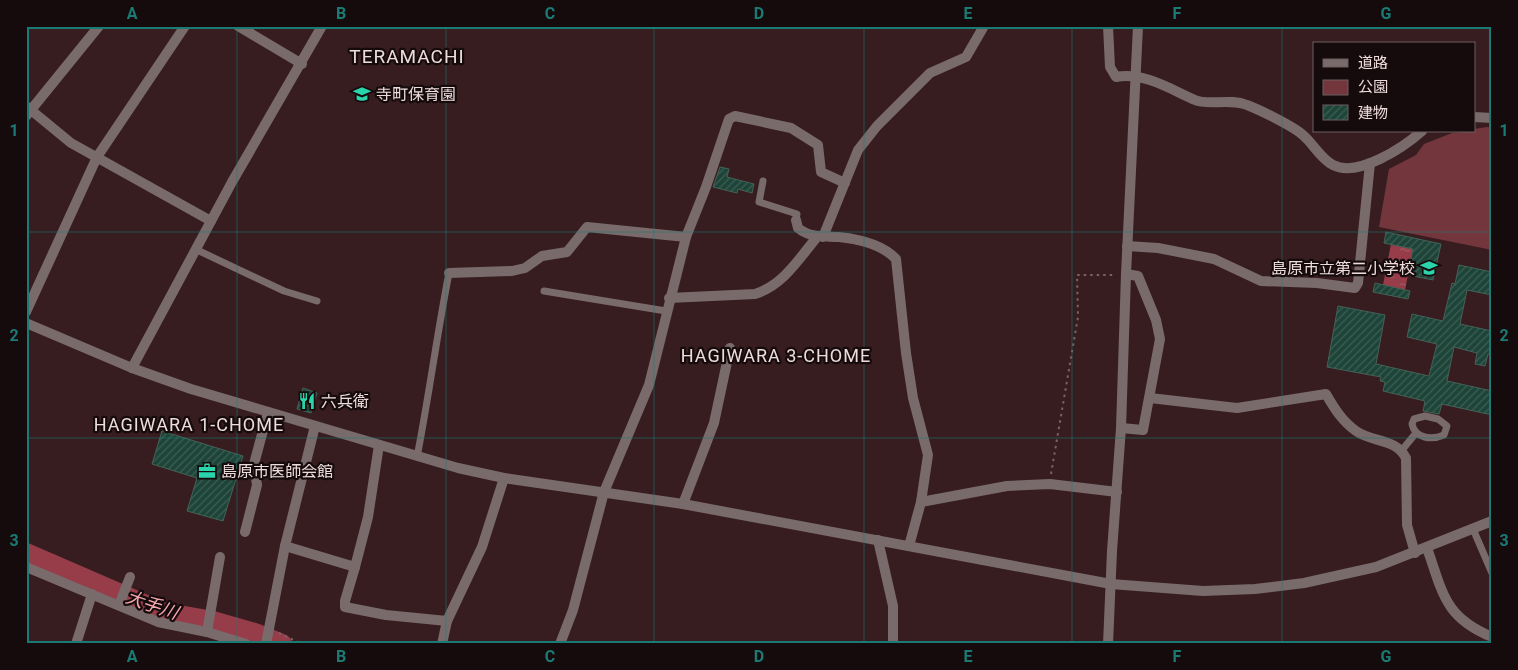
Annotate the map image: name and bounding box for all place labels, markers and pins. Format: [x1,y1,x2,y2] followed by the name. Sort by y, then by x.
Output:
[352,84,372,104] school or university icon: 寺町保育園
[376,85,456,104] place label: 寺町保育園
[1419,258,1439,278] school or university icon: 島原市立第二小学校
[1271,259,1415,278] place label: 島原市立第二小学校
[297,391,317,411] restaurant icon: 六兵衛
[321,392,369,411] place label: 六兵衛
[197,461,217,481] office icon: 島原市医師会館
[221,462,333,481] place label: 島原市医師会館

